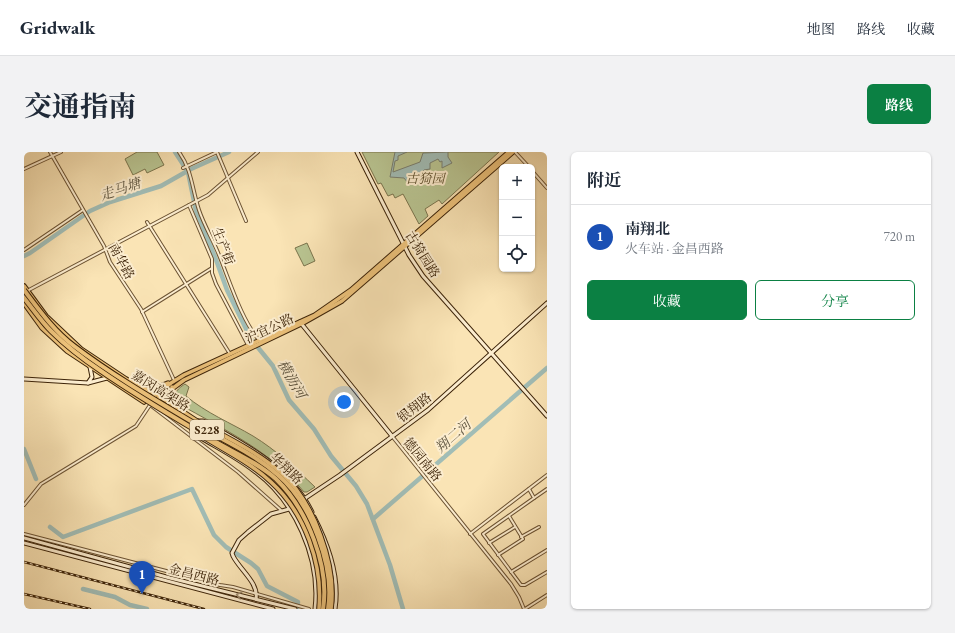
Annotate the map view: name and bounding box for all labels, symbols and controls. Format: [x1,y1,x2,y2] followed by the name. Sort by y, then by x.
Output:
[20,15,95,40] text: Gridwalk
[807,20,835,38] text: 地图
[857,20,885,38] text: 路线
[907,20,935,38] text: 收藏
[867,84,931,124] button: 路线
[24,88,136,124] text: 交通指南
[499,164,535,272] map controls
[499,164,535,200] button: +
[587,169,621,191] text: 附近
[405,170,446,187] park label: 古猗园
[97,173,145,204] water label: 走马塘
[499,200,535,236] button: −
[625,219,670,238] text: 南翔北
[209,225,238,267] street label: 生产街
[402,228,444,281] street label: 古猗园路
[597,228,603,245] text: 1
[884,228,915,245] text: 720 m
[499,236,535,272] button: locate
[105,240,138,282] street label: 南华路
[625,240,724,257] text: 火车站 · 金昌西路
[587,280,747,320] button: 收藏
[755,280,915,320] button: 分享
[242,310,296,347] street label: 沪宜公路
[274,356,312,404] water label: 横沥河
[129,366,193,415] street label: 嘉闵高架路
[394,389,435,426] street label: 银翔路
[334,392,354,412] your location
[431,413,477,457] water label: 翔二河
[190,420,224,440] road number: S228
[400,434,446,485] street label: 德园南路
[267,449,307,488] street label: 华翔路
[167,560,221,589] street label: 金昌西路
[129,561,155,594] pin: 1
[236,592,242,600] one-way arrow

